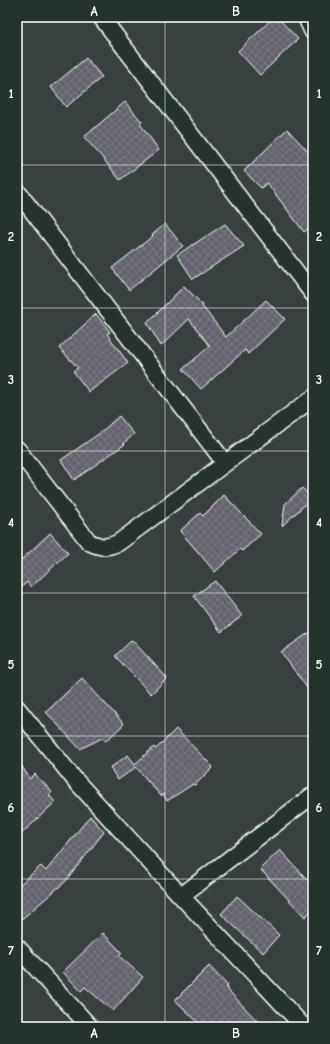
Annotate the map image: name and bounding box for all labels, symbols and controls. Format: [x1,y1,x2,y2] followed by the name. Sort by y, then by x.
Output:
[90,4,98,19] text: A
[232,4,240,19] text: B
[8,86,14,101] text: 1
[316,86,322,101] text: 1
[8,229,14,244] text: 2
[316,229,322,244] text: 2
[8,372,14,387] text: 3
[316,372,322,387] text: 3
[8,515,14,530] text: 4
[316,515,322,530] text: 4
[8,657,15,672] text: 5
[316,657,323,672] text: 5
[8,800,15,815] text: 6
[316,800,323,815] text: 6
[8,943,14,958] text: 7
[316,943,322,958] text: 7
[90,1026,98,1041] text: A
[232,1026,240,1041] text: B

